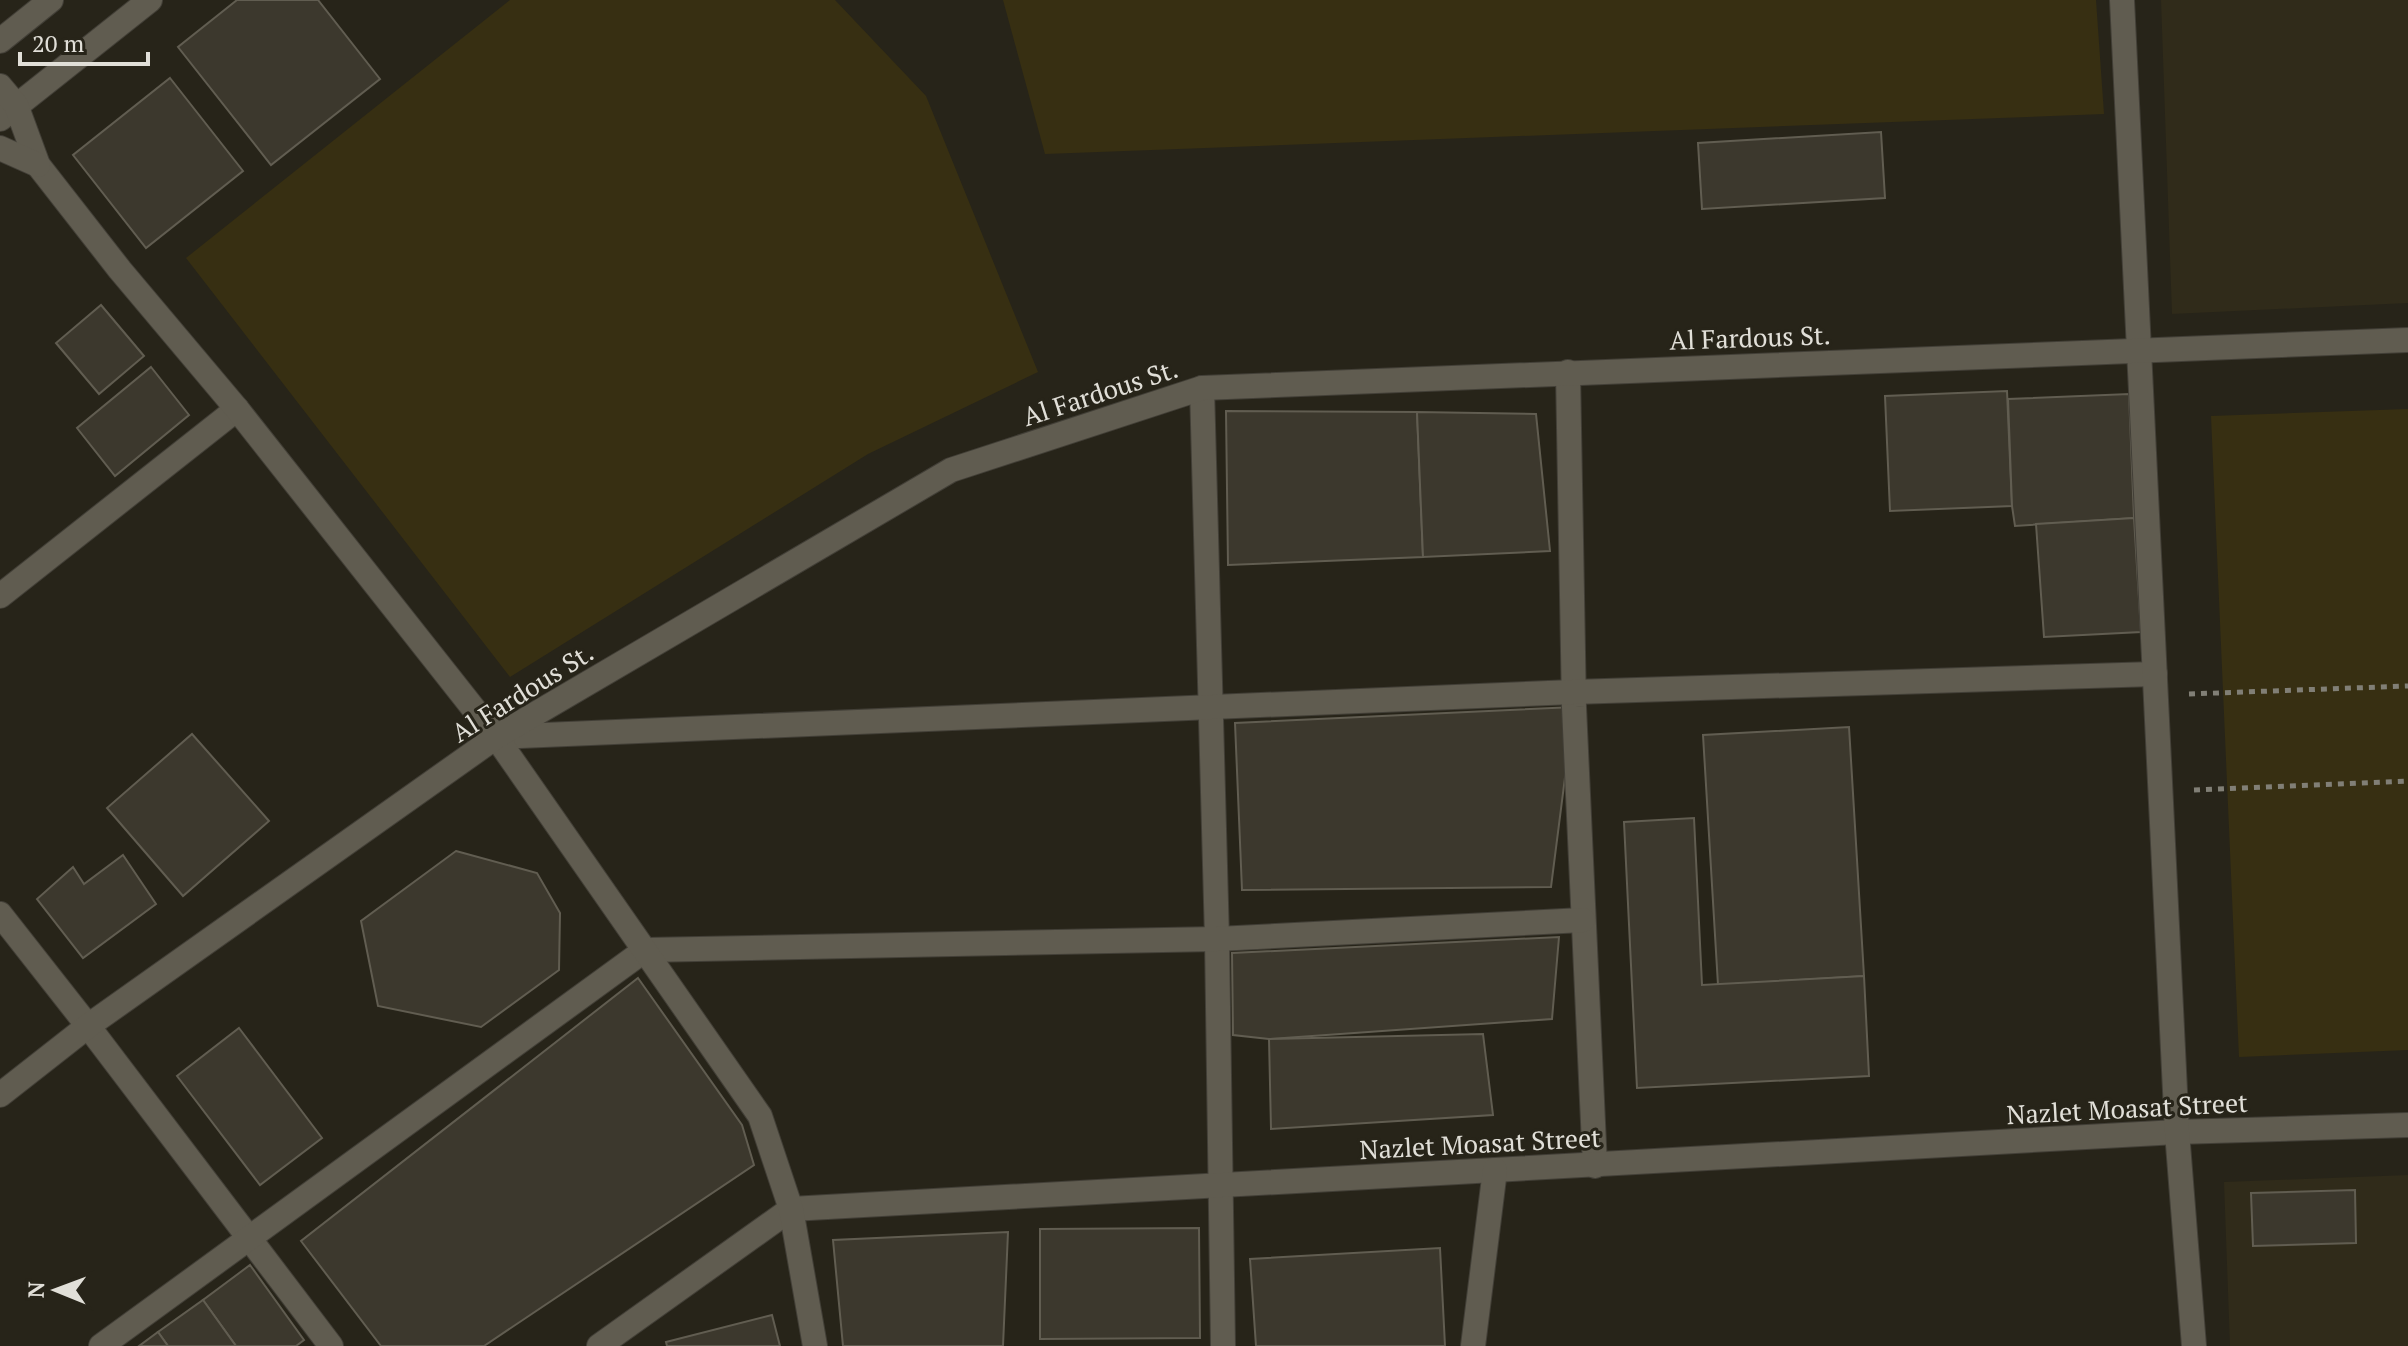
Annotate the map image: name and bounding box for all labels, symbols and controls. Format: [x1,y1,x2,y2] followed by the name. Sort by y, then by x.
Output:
[20,16,148,66] scale bar
[32,27,84,59] text: 20 m
[1669,317,1831,357] street label: Al Fardous St.
[1018,351,1182,433] street label: Al Fardous St.
[445,635,599,749] street label: Al Fardous St.
[2006,1085,2249,1131] street label: Nazlet Moasat Street
[1359,1120,1602,1166] street label: Nazlet Moasat Street
[16,1250,96,1330] north arrow
[21,1281,50,1298] text: N

